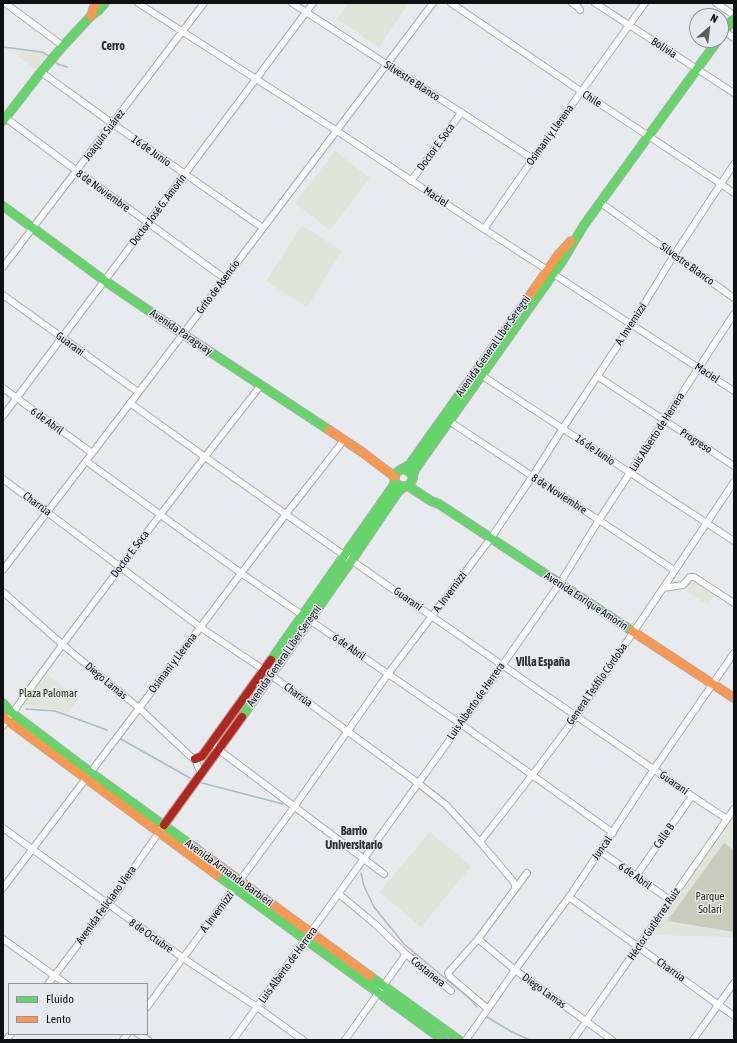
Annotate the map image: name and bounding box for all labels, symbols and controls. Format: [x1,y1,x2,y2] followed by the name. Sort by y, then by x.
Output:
[689,8,729,48] north arrow
[708,11,720,25] text: N
[649,35,679,61] street label: Bolivia
[101,39,125,53] district label: Cerro
[382,58,442,104] street label: Silvestre Blanco
[580,88,604,110] street label: Chile
[523,102,577,168] street label: Osimani y Llerena
[80,107,128,163] street label: Joaquín Suárez
[414,121,458,173] street label: Doctor E. Soca
[129,133,173,169] street label: 16 de Junio
[73,167,133,215] street label: 8 de Noviembre
[127,172,189,248] street label: Doctor José G. Amorín
[421,184,451,210] street label: Maciel
[657,240,717,288] street label: Silvestre Blanco
[193,257,243,317] street label: Grito de Asencio
[453,293,533,399] street label: Avenida General Líber Seregni
[612,300,650,348] street label: A. Invernizzi
[147,306,215,358] street label: Avenida Paraguay
[53,329,87,359] street label: Guaraní
[692,360,722,386] street label: Maciel
[627,390,687,474] street label: Luis Alberto de Herrera
[28,405,66,437] street label: 6 de Abril
[677,426,715,456] street label: Progreso
[572,432,618,468] street label: 16 de Junio
[529,471,589,517] street label: 8 de Noviembre
[20,489,54,519] street label: Charrúa
[108,528,152,580] street label: Doctor E. Soca
[430,569,470,615] street label: A. Invernizzi
[542,569,630,633] street label: Avenida Enrique Amorín
[391,584,425,614] street label: Guaraní
[244,603,324,709] street label: Avenida General Líber Seregni
[146,630,200,696] street label: Osimani y Llerena
[330,631,368,663] street label: 6 de Abril
[564,640,630,728] street label: General Teófilo Córdoba
[516,655,570,669] district label: Villa España
[82,660,130,702] street label: Diego Lamas
[444,660,508,742] street label: Luis Alberto de Herrera
[281,680,315,710] street label: Charrúa
[19,687,77,701] park label: Plaza Palomar
[657,768,691,798] street label: Guaraní
[651,821,677,851] street label: Calle B
[325,824,383,852] district label: Barrio Universitario
[589,833,615,863] street label: Juncal
[182,837,276,909] street label: Avenida Armando Barbieri
[616,860,654,892] street label: 6 de Abril
[73,863,139,947] street label: Avenida Feliciano Viera
[625,885,683,963] street label: Héctor Gutiérrez Ruiz
[197,889,237,935] street label: A. Invernizzi
[695,890,725,916] park label: Parque Solari
[126,916,176,956] street label: 8 de Octubre
[256,924,320,1006] street label: Luis Alberto de Herrera
[408,954,448,990] street label: Costanera
[654,955,688,985] street label: Charrúa
[519,971,569,1011] street label: Diego Lamas
[8,983,148,1035] legend
[46,992,74,1006] text: Fluido
[46,1012,71,1026] text: Lento

